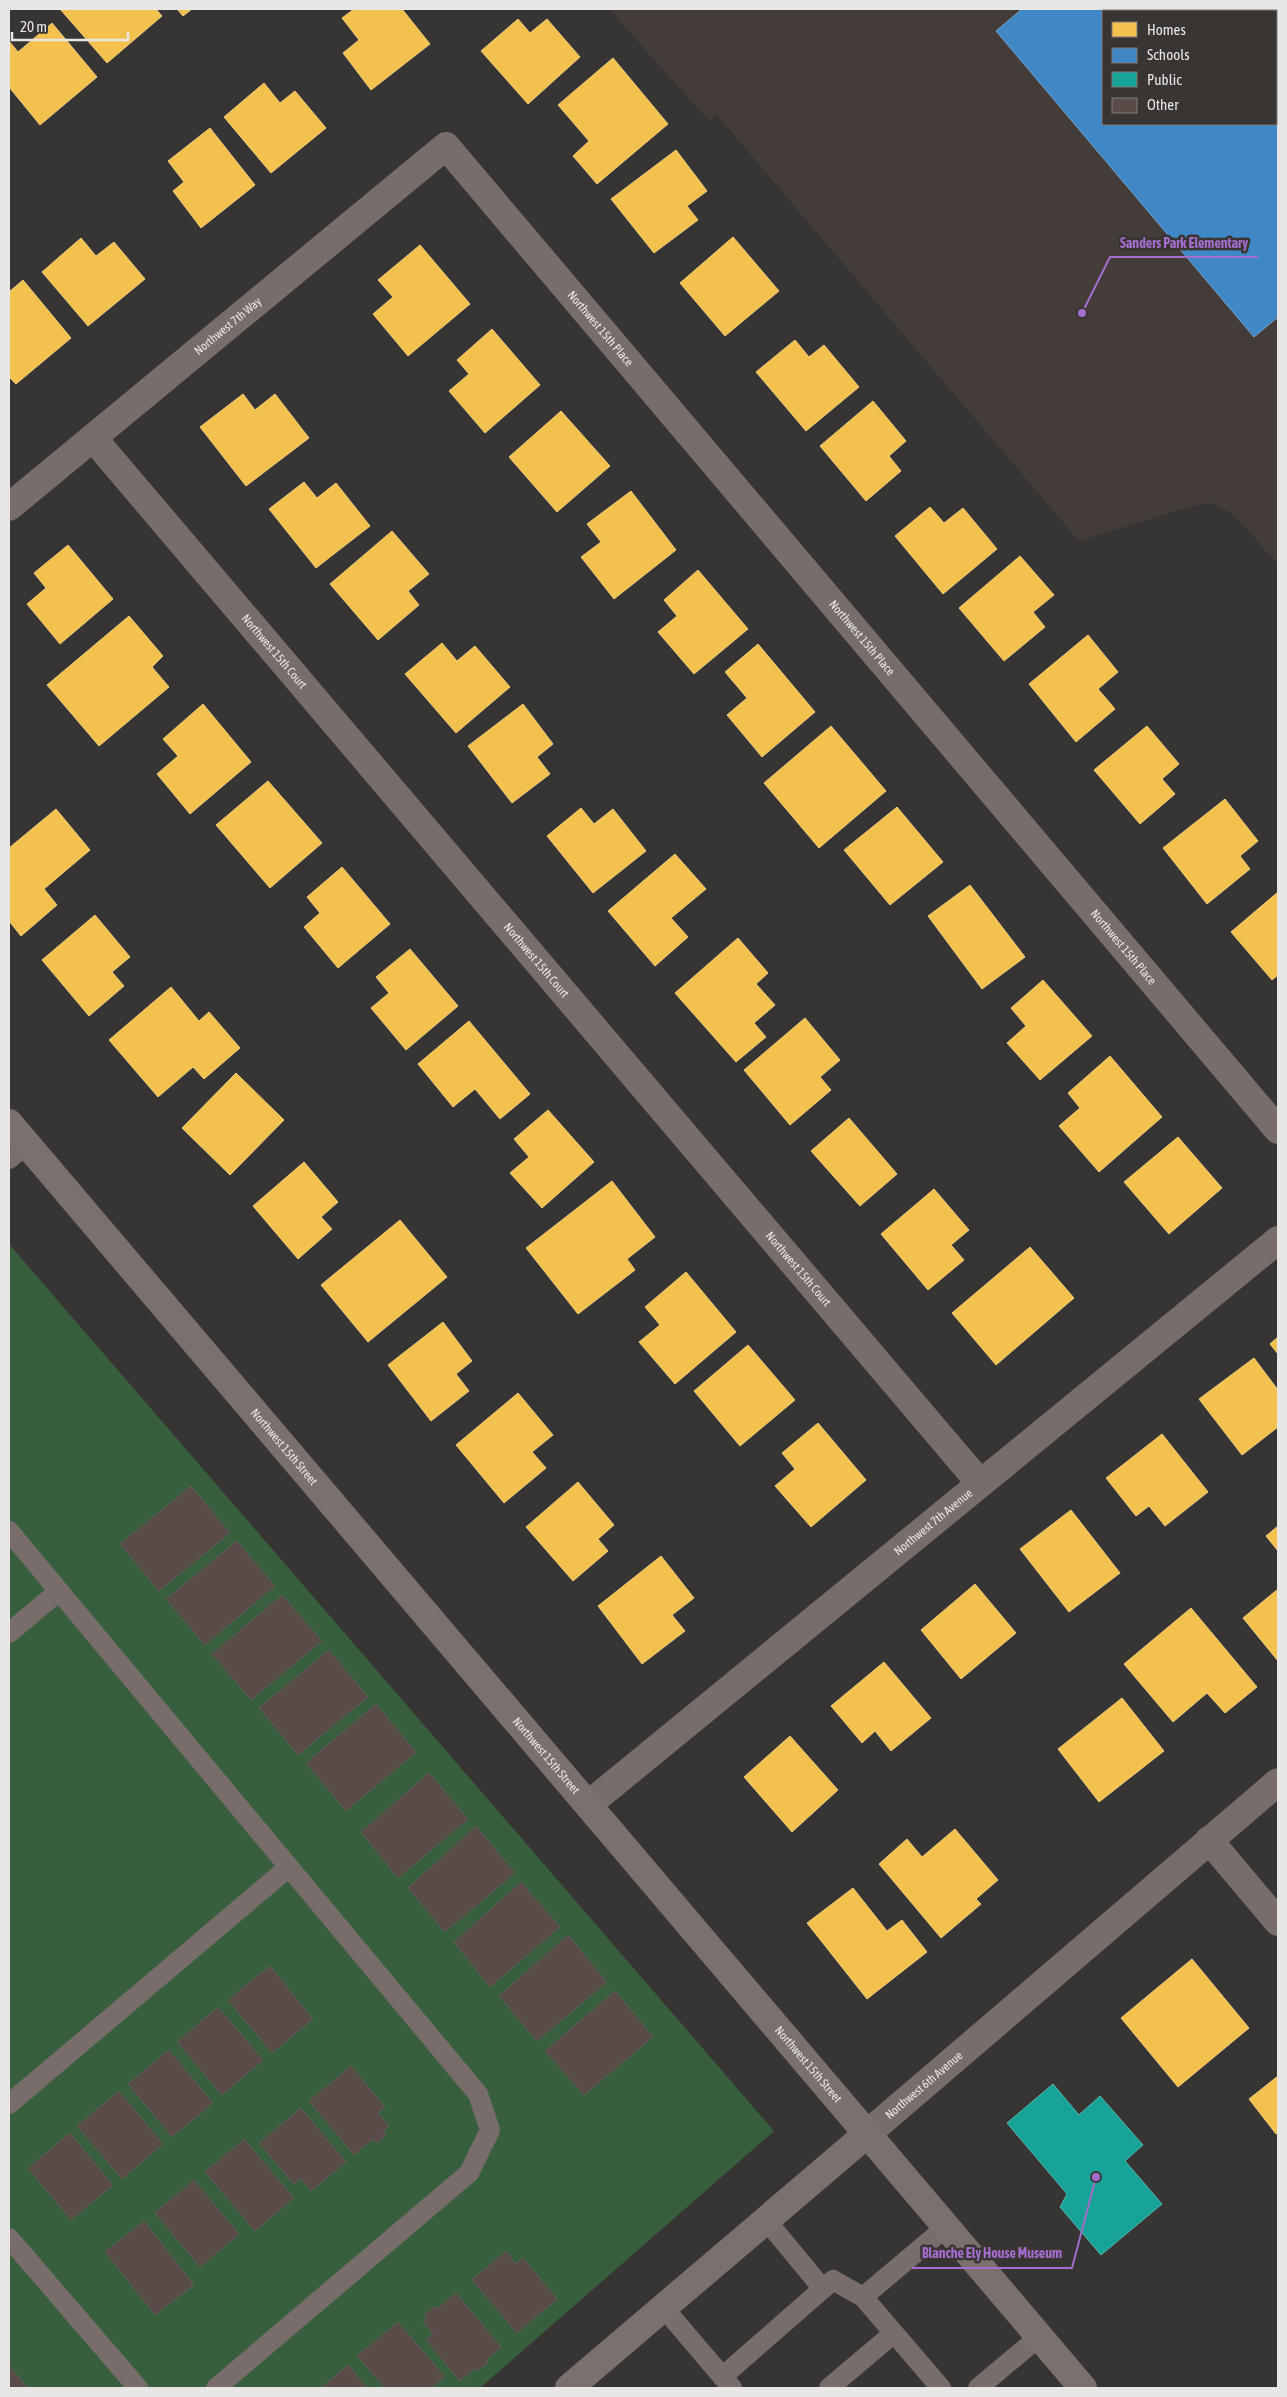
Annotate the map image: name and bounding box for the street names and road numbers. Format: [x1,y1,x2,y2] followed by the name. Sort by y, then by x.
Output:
[565,288,636,369] street label: Northwest 15th Place
[192,294,264,358] street label: Northwest 7th Way
[826,597,898,678] street label: Northwest 15th Place
[239,611,310,692] street label: Northwest 15th Court
[1088,907,1159,988] street label: Northwest 15th Place
[501,920,572,1001] street label: Northwest 15th Court
[763,1229,834,1310] street label: Northwest 15th Court
[248,1406,321,1488] street label: Northwest 15th Street
[891,1486,975,1558] street label: Northwest 7th Avenue
[510,1715,583,1797] street label: Northwest 15th Street
[772,2023,845,2106] street label: Northwest 15th Street
[883,2048,965,2122] street label: Northwest 6th Avenue

